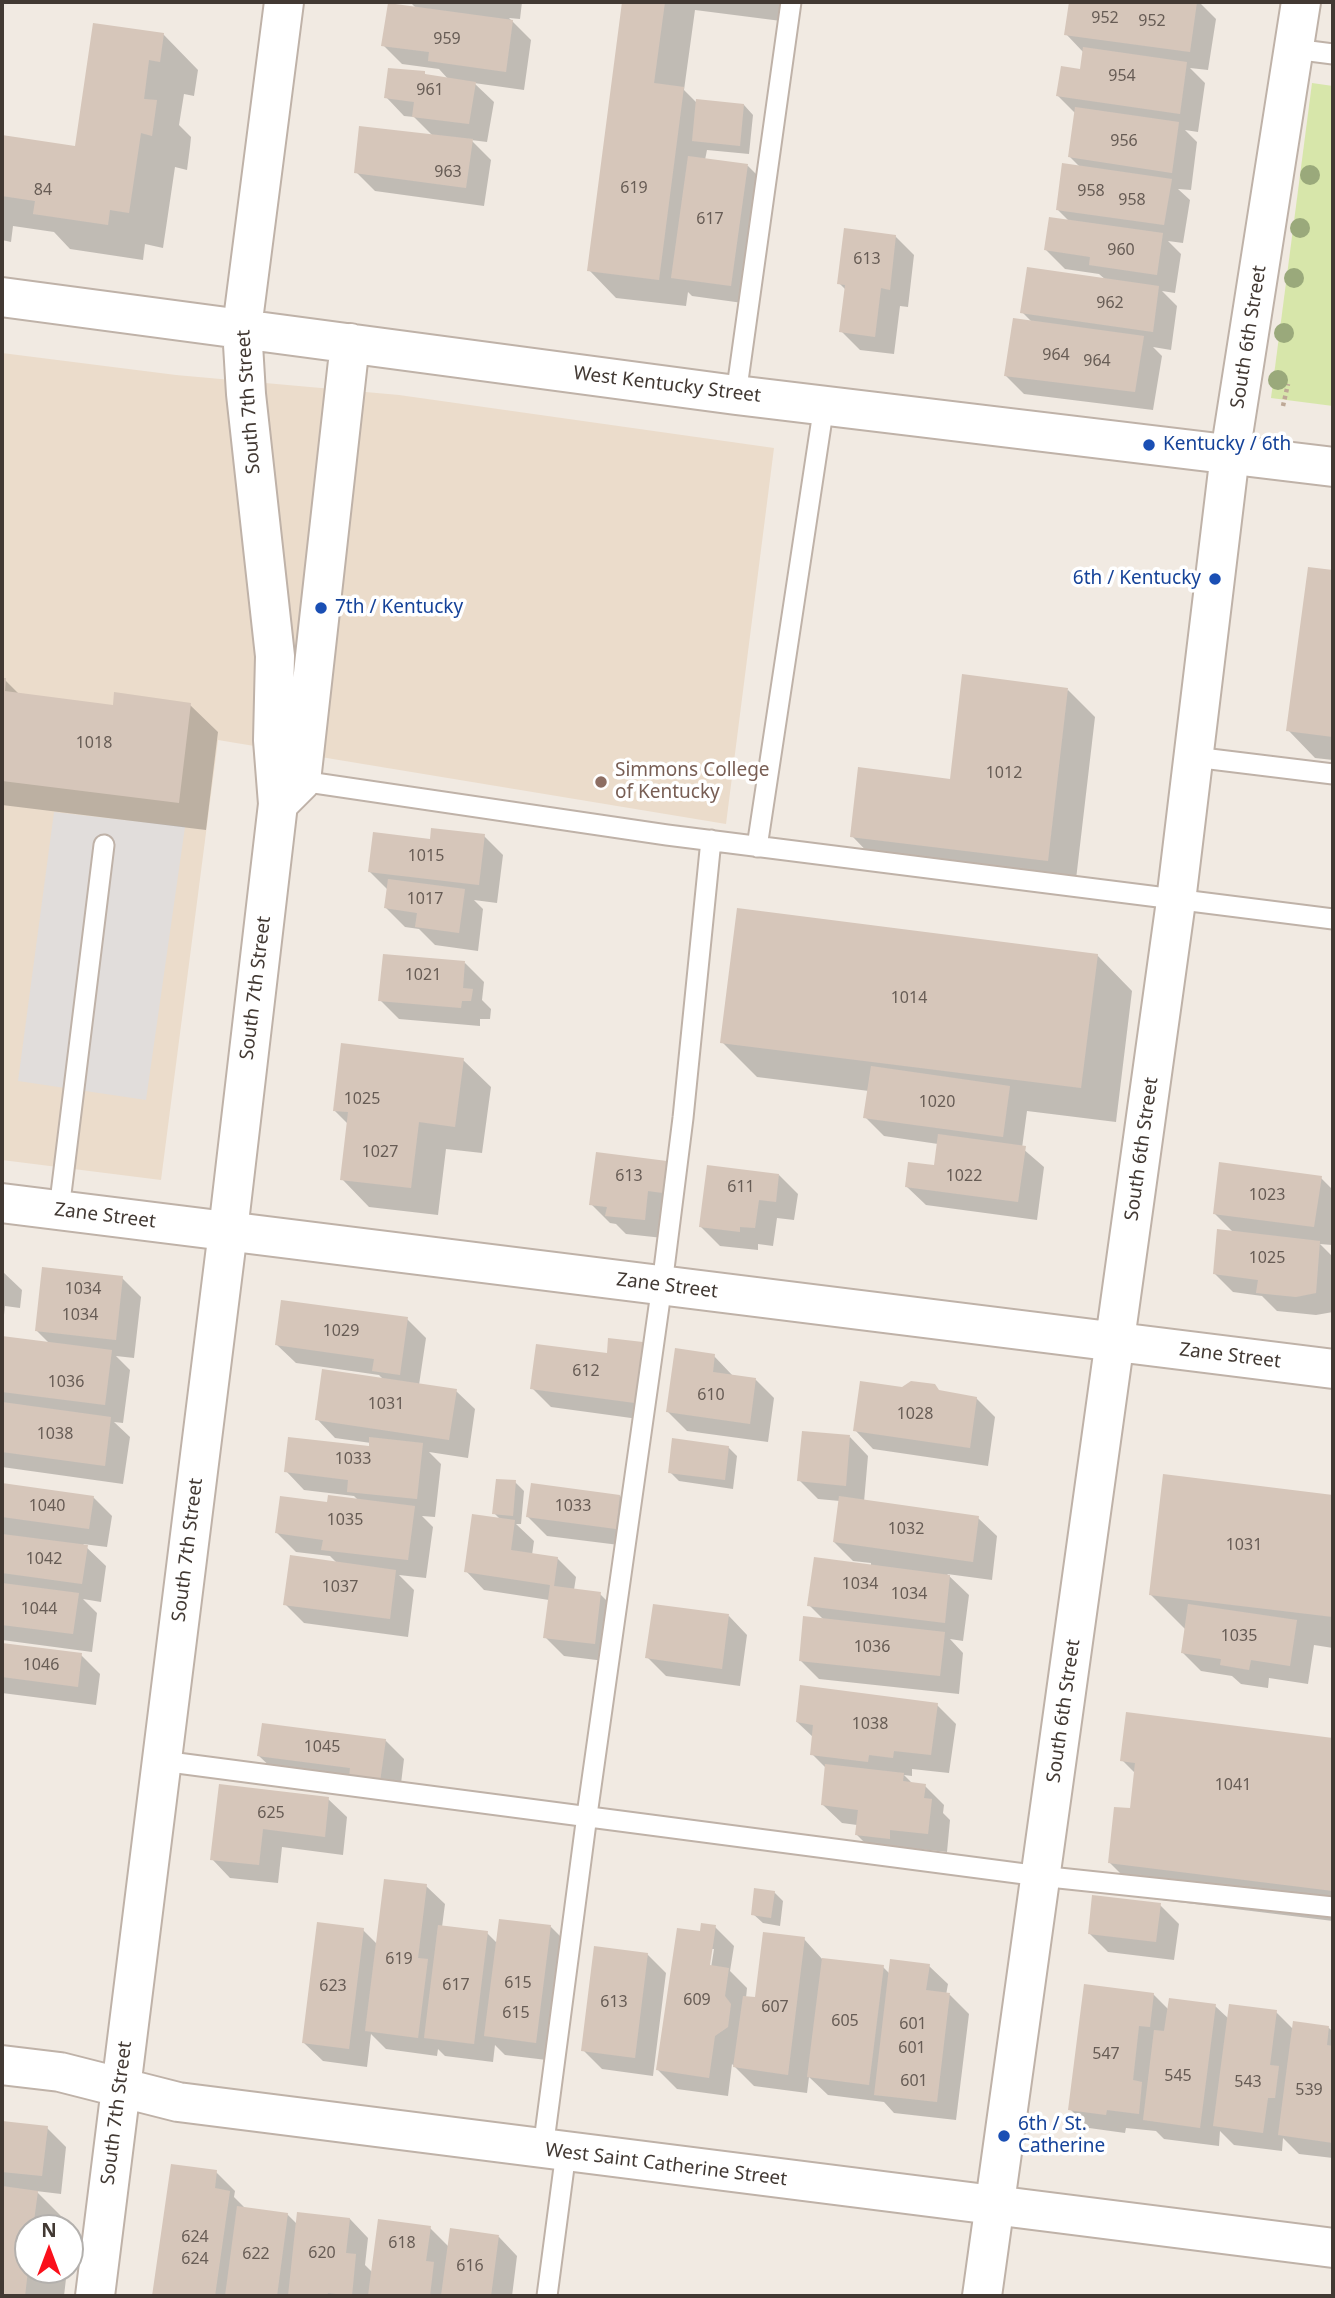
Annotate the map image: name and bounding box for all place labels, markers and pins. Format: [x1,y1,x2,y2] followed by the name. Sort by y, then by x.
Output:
[1163,434,1291,456] place label: Kentucky / 6th
[1141,437,1157,453] marker: Kentucky / 6th
[1073,568,1201,590] place label: 6th / Kentucky
[1207,571,1223,587] marker: 6th / Kentucky
[335,597,463,619] place label: 7th / Kentucky
[313,600,329,616] marker: 7th / Kentucky
[615,760,770,804] place label: Simmons College of Kentucky
[593,774,609,790] marker: Simmons College of Kentucky
[1018,2114,1105,2158] place label: 6th / St. Catherine
[996,2128,1012,2144] marker: 6th / St. Catherine

